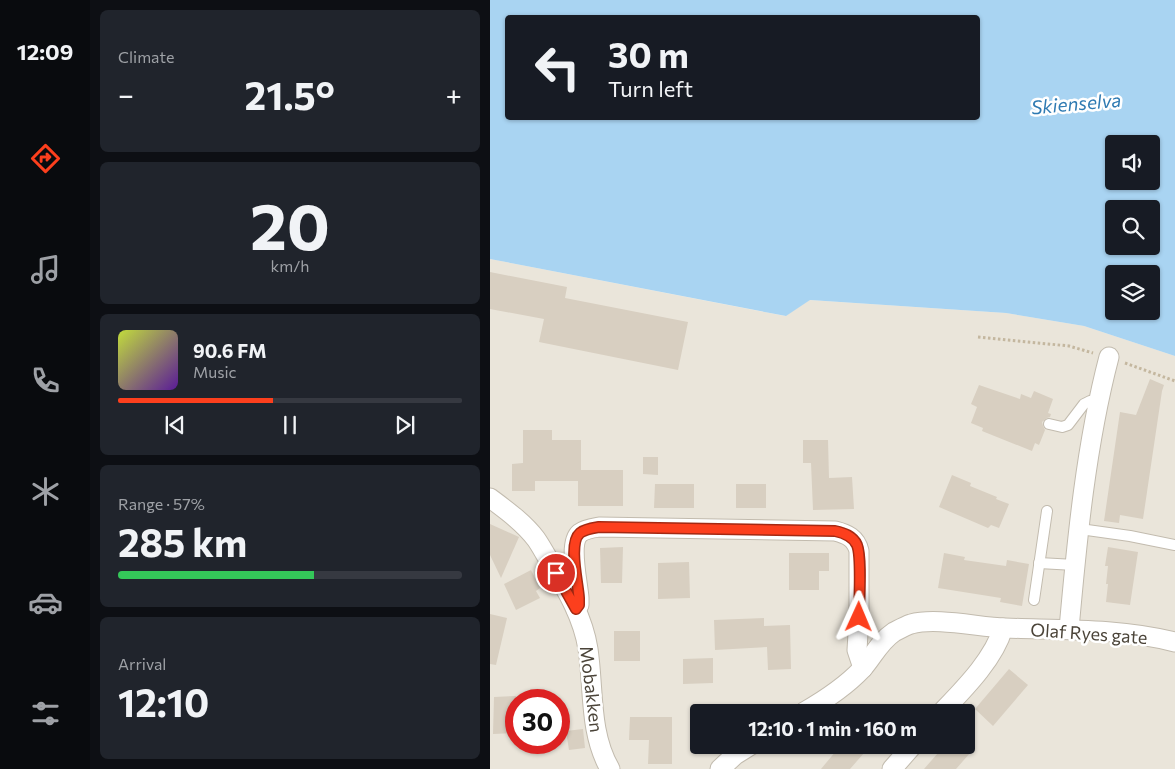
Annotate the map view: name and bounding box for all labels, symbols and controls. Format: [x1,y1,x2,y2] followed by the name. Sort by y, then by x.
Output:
[608,32,689,75] text: 30 m
[525,35,590,100] icon: left
[17,38,73,65] text: 12:09
[118,47,174,66] text: Climate
[245,71,335,118] text: 21.5°
[608,75,693,102] text: Turn left
[118,77,134,111] text: −
[446,77,462,111] text: +
[1030,88,1122,118] water label: Skienselva
[1105,135,1160,320] map controls
[1105,135,1160,190] button: sound
[28,141,63,176] icon: directions
[250,184,330,263] text: 20
[1105,200,1160,255] button: search
[28,252,63,287] icon: music
[271,256,309,275] text: km/h
[1105,265,1160,320] button: layers
[193,339,266,362] text: 90.6 FM
[193,362,237,381] text: Music
[28,363,63,398] icon: phone
[161,411,189,439] icon: previous
[276,411,304,439] icon: pause
[391,411,419,439] icon: next
[28,474,63,509] icon: climate
[118,494,205,513] text: Range · 57%
[118,518,247,565] text: 285 km
[535,552,577,594] pin
[542,559,570,587] icon: arrive
[28,585,63,620] icon: car
[832,590,884,642] position arrow
[1030,618,1148,648] street label: Olaf Ryes gate
[576,645,608,733] street label: Mobakken
[118,654,166,673] text: Arrival
[118,678,209,725] text: 12:10
[505,689,570,754] speed limit sign: 30
[28,696,63,731] icon: filters
[748,717,917,740] text: 12:10 · 1 min · 160 m

